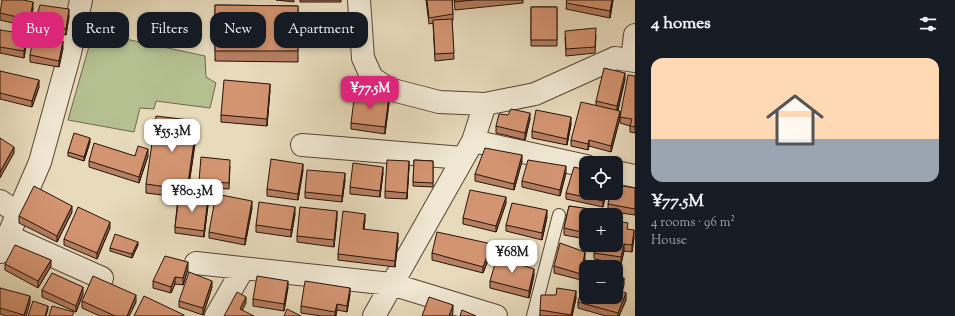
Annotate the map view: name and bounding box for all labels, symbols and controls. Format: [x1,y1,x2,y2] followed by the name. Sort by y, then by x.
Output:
[12,12,64,48] chip: Buy
[72,12,129,48] chip: Rent
[137,12,202,48] chip: Filters
[210,12,266,48] chip: New
[274,12,368,48] chip: Apartment
[651,12,711,36] text: 4 homes
[917,13,939,35] icon: filters
[337,76,403,110] pin: ¥77.5M
[350,80,390,98] text: ¥77.5M
[759,84,831,156] icon: home
[139,119,205,153] pin: ¥55.3M
[153,123,191,141] text: ¥55.3M
[579,156,623,304] map controls
[579,156,623,200] button: locate
[159,179,225,213] pin: ¥80.3M
[171,183,213,201] text: ¥80.3M
[651,190,704,214] text: ¥77.5M
[579,208,623,252] button: +
[651,214,735,232] text: 4 rooms · 96 m²
[651,232,687,250] text: House
[488,240,536,274] pin: ¥68M
[495,244,529,262] text: ¥68M
[579,260,623,304] button: −

